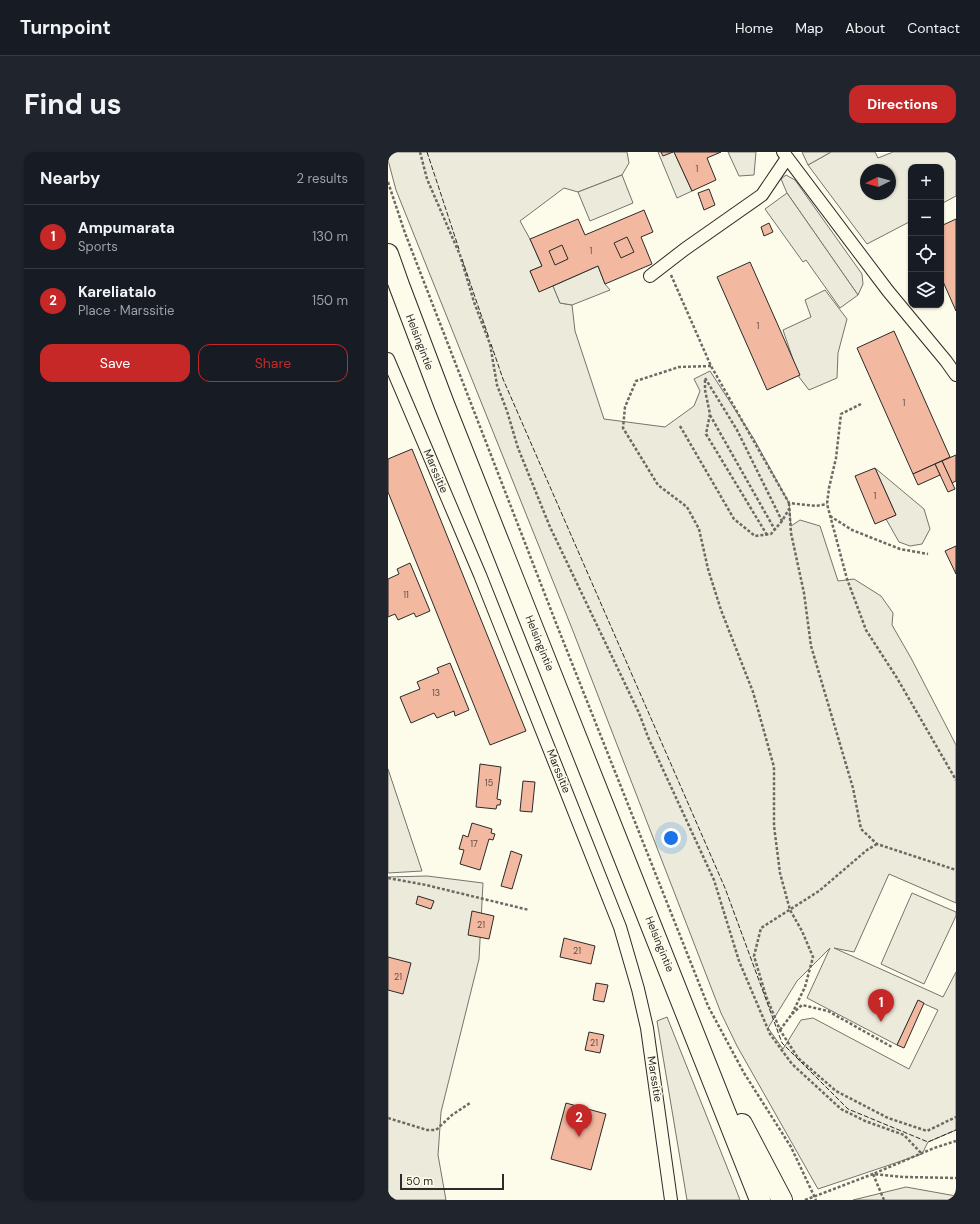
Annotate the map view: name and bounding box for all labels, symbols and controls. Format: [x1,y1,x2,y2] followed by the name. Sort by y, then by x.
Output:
[20,15,111,40] text: Turnpoint
[735,19,773,37] text: Home
[795,19,823,37] text: Map
[845,19,885,37] text: About
[907,19,960,37] text: Contact
[849,85,956,123] button: Directions
[24,86,122,123] text: Find us
[696,163,699,175] house number: 1
[860,164,896,200] north arrow
[908,164,944,308] map controls
[908,164,944,200] button: +
[40,167,100,189] text: Nearby
[297,170,348,187] text: 2 results
[908,200,944,236] button: −
[78,218,175,238] text: Ampumarata
[51,228,55,245] text: 1
[312,228,348,245] text: 130 m
[908,236,944,272] button: locate
[78,238,118,255] text: Sports
[590,245,593,257] house number: 1
[908,272,944,308] button: layers
[78,282,156,302] text: Kareliatalo
[49,292,57,309] text: 2
[312,292,348,309] text: 150 m
[78,302,174,319] text: Place · Marssitie
[403,312,437,372] street label: Helsingintie
[757,320,760,332] house number: 1
[40,344,190,382] button: Save
[198,344,348,382] button: Share
[903,397,906,409] house number: 1
[421,447,451,495] street label: Marssitie
[874,490,877,502] house number: 1
[403,589,409,601] house number: 11
[522,613,558,673] street label: Helsingintie
[432,687,440,699] house number: 13
[544,747,574,795] street label: Marssitie
[485,777,493,789] house number: 15
[661,828,681,848] your location
[470,838,478,850] house number: 17
[642,914,678,974] street label: Helsingintie
[477,919,485,931] house number: 21
[573,945,581,957] house number: 21
[394,971,402,983] house number: 21
[868,989,894,1022] pin: 1
[590,1037,598,1049] house number: 21
[644,1055,666,1103] street label: Marssitie
[566,1104,592,1137] pin: 2
[400,1172,504,1191] scale bar
[406,1174,433,1188] text: 50 m

